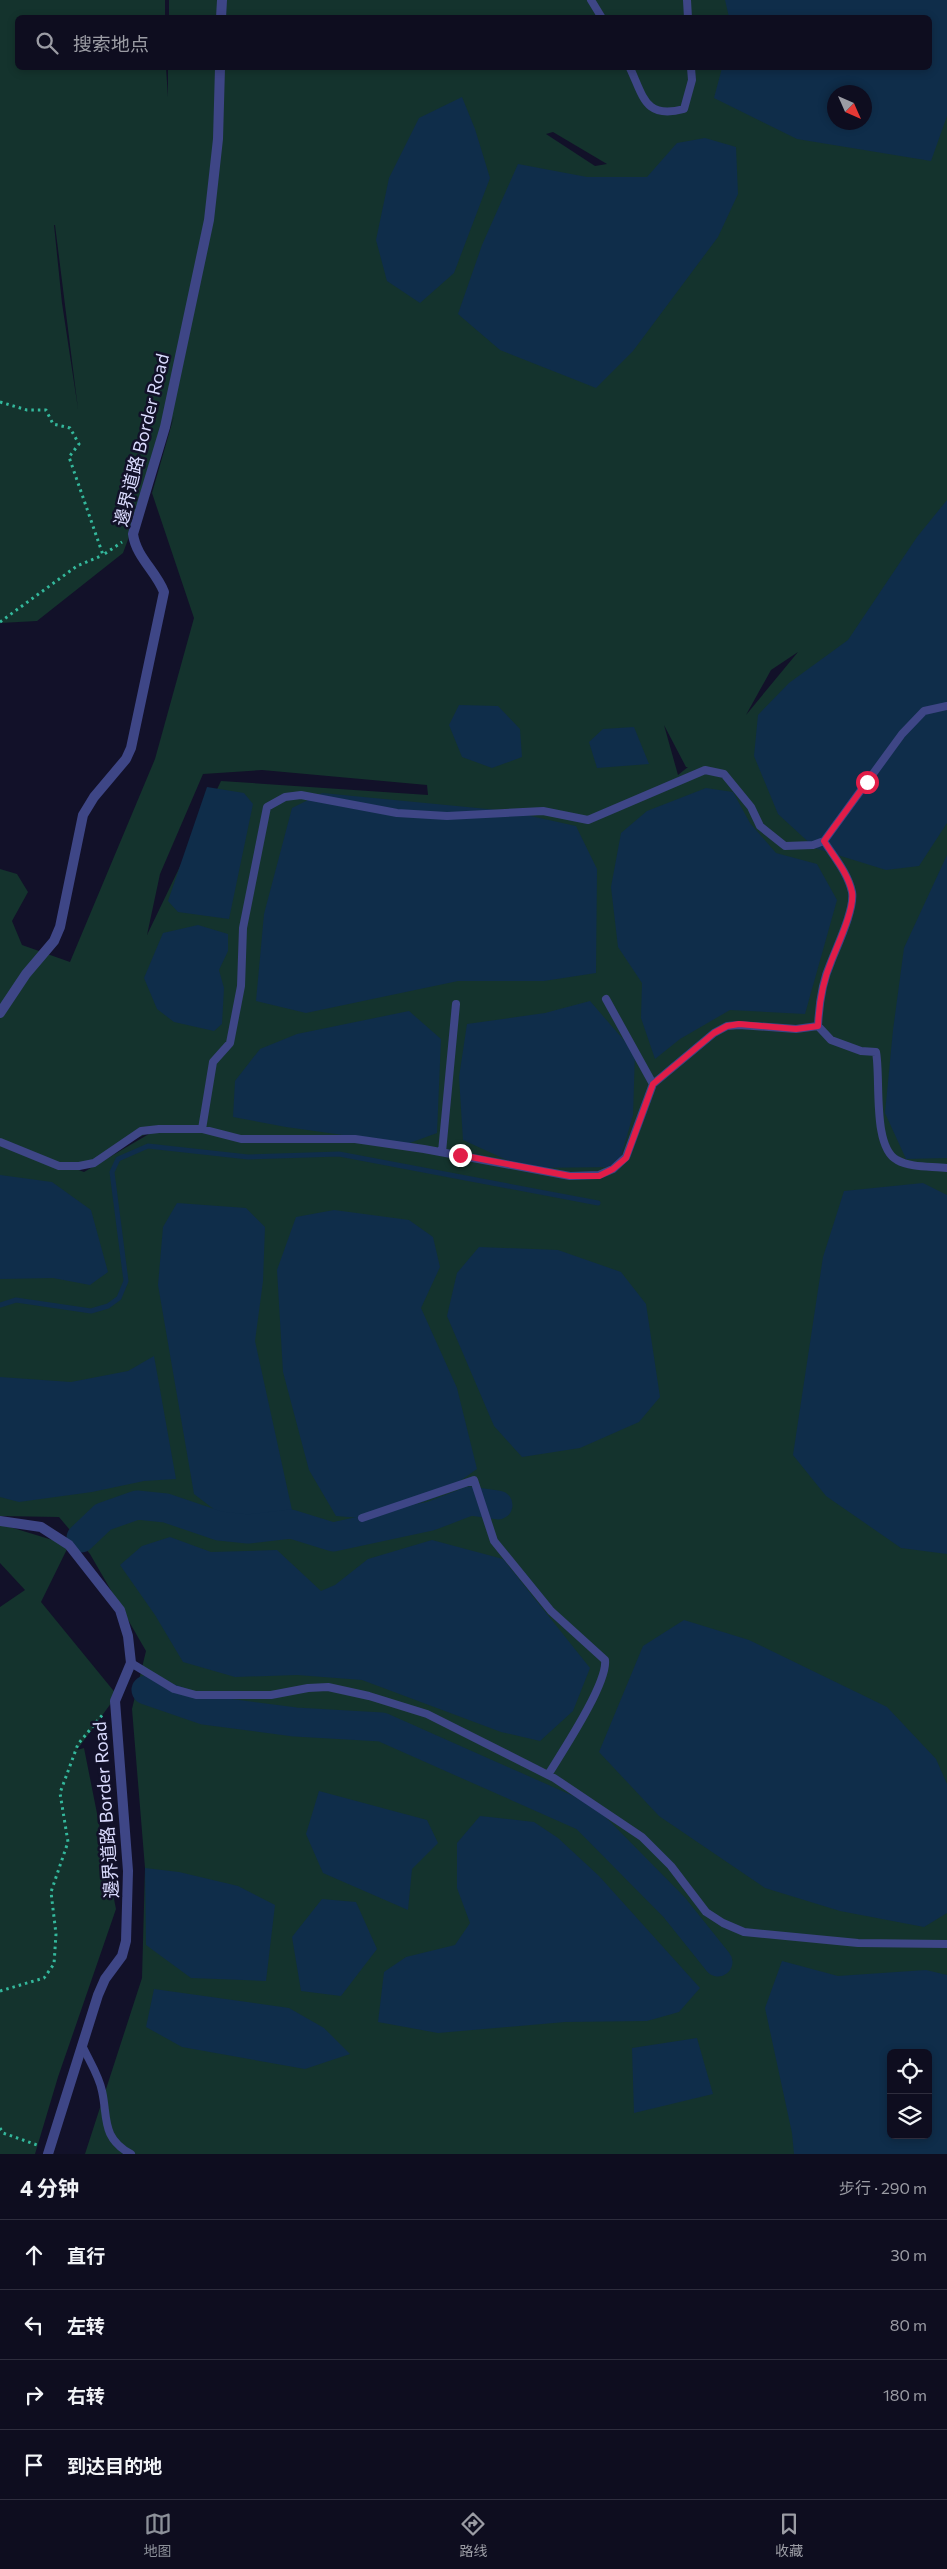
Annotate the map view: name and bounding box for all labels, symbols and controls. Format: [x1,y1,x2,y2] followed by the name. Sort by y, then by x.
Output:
[15,15,932,70] search box
[33,29,61,57] icon: search
[73,32,149,55] text: 搜索地点
[827,85,872,130] north arrow
[109,351,173,528] street label: 邊界道路 Border Road
[856,771,879,794] route start
[449,1144,472,1167] route end
[88,1721,122,1899] street label: 邊界道路 Border Road
[887,2049,932,2139] map controls
[887,2049,932,2094] button: locate
[887,2094,932,2139] button: layers
[20,2175,79,2200] text: 4 分钟
[839,2178,927,2197] text: 步行 · 290 m
[20,2241,48,2269] icon: ahead
[67,2244,105,2267] text: 直行
[890,2245,927,2264] text: 30 m
[20,2311,48,2339] icon: left
[67,2314,105,2337] text: 左转
[890,2315,927,2334] text: 80 m
[20,2381,48,2409] icon: right
[67,2384,105,2407] text: 右转
[883,2385,927,2404] text: 180 m
[20,2451,48,2479] icon: arrive
[67,2454,162,2477] text: 到达目的地
[144,2510,172,2560] tab: 地图
[459,2510,487,2560] tab: 路线
[775,2510,803,2560] tab: 收藏

